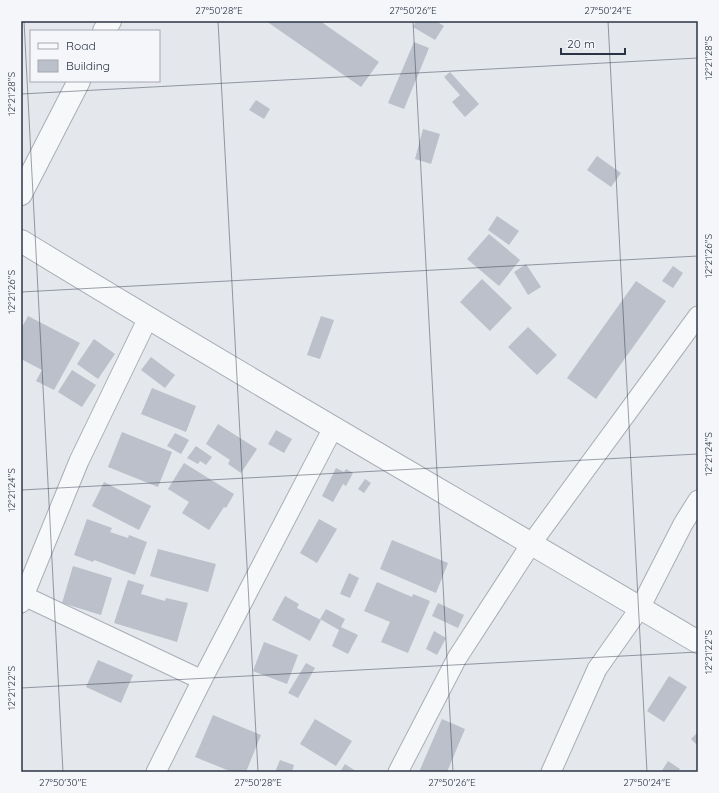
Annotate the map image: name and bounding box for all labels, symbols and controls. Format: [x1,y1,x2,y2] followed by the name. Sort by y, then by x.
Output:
[195,4,243,17] text: 27°50'28"E
[389,4,437,17] text: 27°50'26"E
[584,4,632,17] text: 27°50'24"E
[30,30,160,82] legend
[561,30,625,56] scale bar
[567,36,595,51] text: 20 m
[702,36,715,80] text: 12°21'28"S
[66,38,96,53] text: Road
[66,58,110,73] text: Building
[5,72,18,116] text: 12°21'28"S
[702,234,715,278] text: 12°21'26"S
[5,270,18,314] text: 12°21'26"S
[702,432,715,476] text: 12°21'24"S
[5,468,18,512] text: 12°21'24"S
[702,629,715,674] text: 12°21'22"S
[5,665,18,710] text: 12°21'22"S
[39,776,87,789] text: 27°50'30"E
[234,776,282,789] text: 27°50'28"E
[428,776,476,789] text: 27°50'26"E
[623,776,671,789] text: 27°50'24"E

